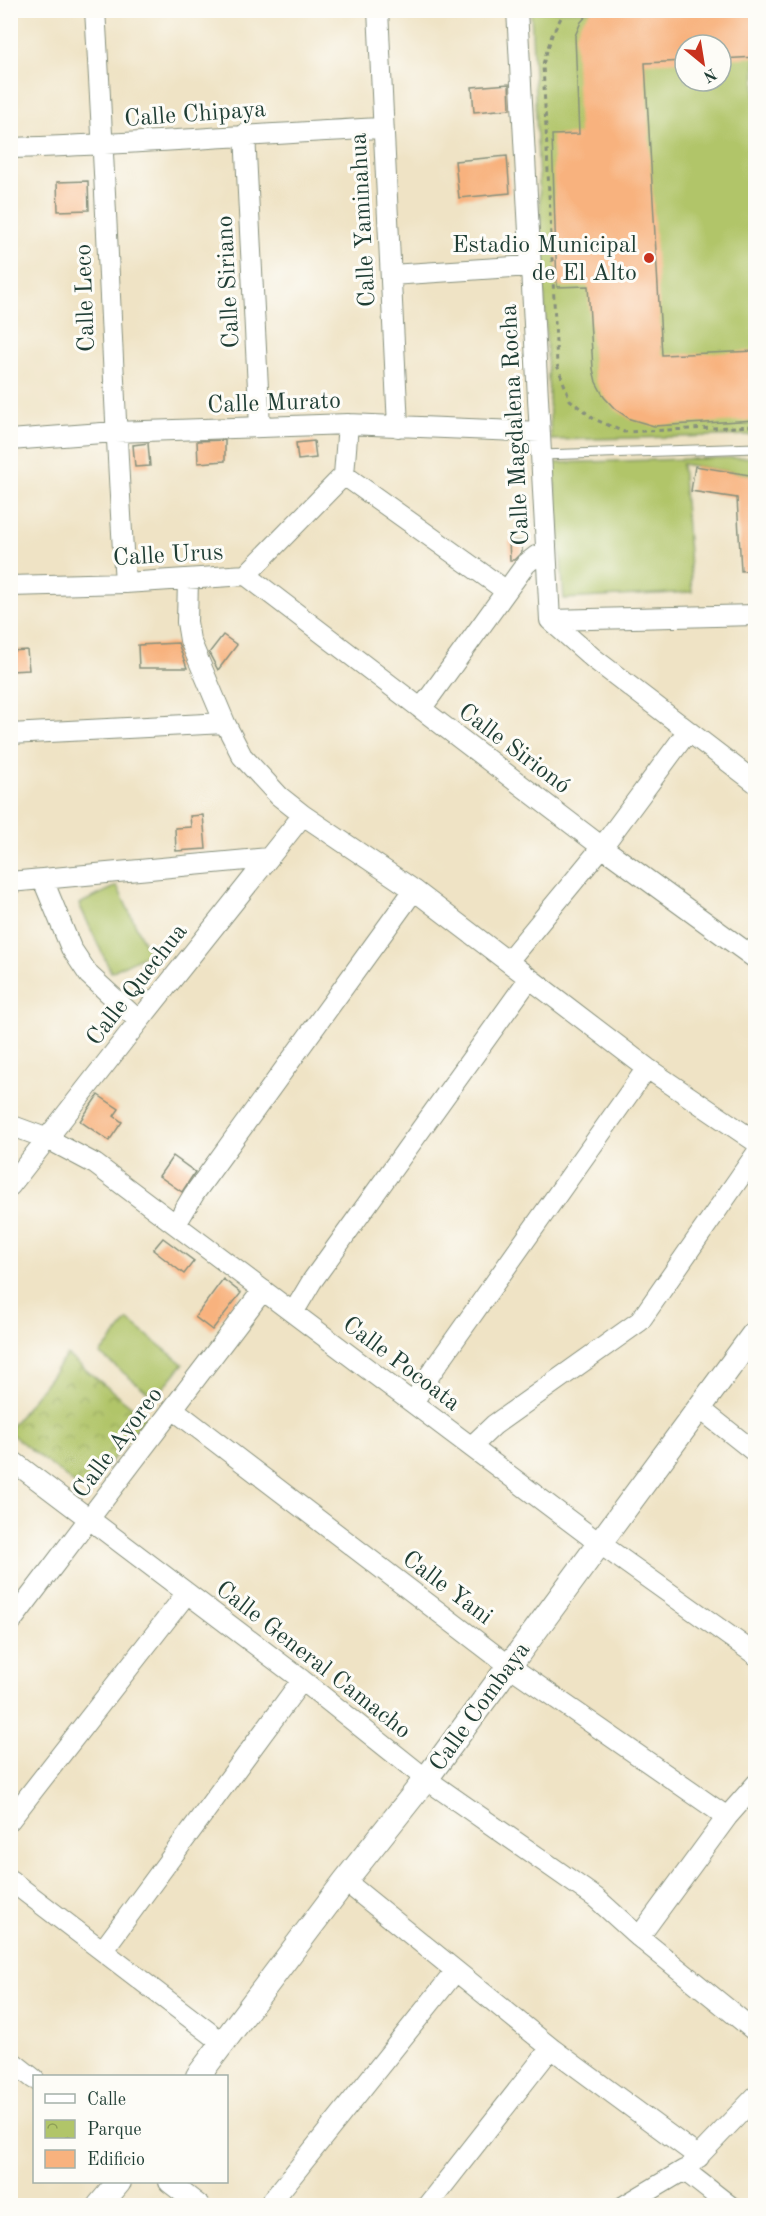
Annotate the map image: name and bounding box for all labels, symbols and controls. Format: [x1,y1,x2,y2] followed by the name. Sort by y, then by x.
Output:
[673,33,733,93] north arrow
[700,64,719,85] text: N
[123,98,267,132] street label: Calle Chipaya
[347,132,381,308] street label: Calle Yaminahua
[214,215,244,349] street label: Calle Siriano
[452,234,637,286] place label: Estadio Municipal de El Alto
[72,243,100,352] street label: Calle Leco
[642,251,656,265] marker: Estadio Municipal de El Alto
[498,304,534,546] street label: Calle Magdalena Rocha
[207,390,341,418] street label: Calle Murato
[112,541,224,571] street label: Calle Urus
[453,700,574,799] street label: Calle Sirionó
[83,920,193,1051] street label: Calle Quechua
[338,1313,464,1416] street label: Calle Pocoata
[69,1383,168,1503] street label: Calle Ayoreo
[397,1547,496,1630] street label: Calle Yani
[211,1577,415,1744] street label: Calle General Camacho
[426,1638,535,1776] street label: Calle Combaya
[33,2075,228,2183] legend
[87,2091,126,2109] text: Calle
[87,2121,142,2139] text: Parque
[87,2151,145,2169] text: Edificio

